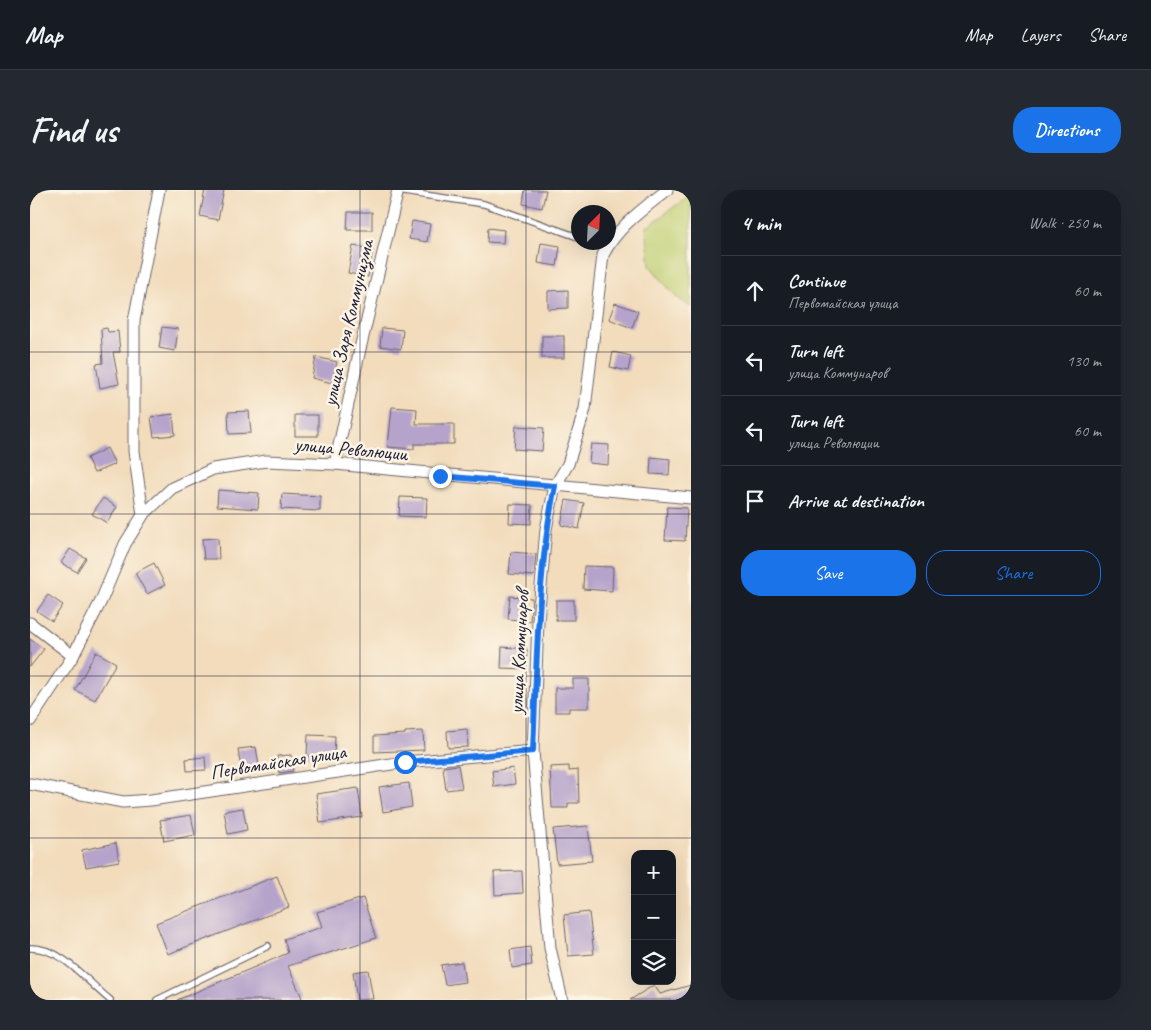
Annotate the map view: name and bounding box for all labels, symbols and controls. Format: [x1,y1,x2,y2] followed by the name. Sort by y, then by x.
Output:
[25,20,62,50] text: Map
[965,24,993,46] text: Map
[1021,24,1060,46] text: Layers
[1088,24,1126,46] text: Share
[1013,107,1121,153] button: Directions
[30,108,117,153] text: Find us
[571,205,616,250] north arrow
[741,210,781,236] text: 4 min
[1029,213,1101,233] text: Walk · 250 m
[316,236,381,410] street label: улица Заря Коммунизма
[788,269,845,293] text: Continue
[741,277,769,305] icon: ahead
[1074,281,1101,301] text: 60 m
[788,293,898,313] text: Первомайская улица
[788,339,843,363] text: Turn left
[741,347,769,375] icon: left
[1067,351,1101,371] text: 130 m
[788,363,887,383] text: улица Коммунаров
[788,409,843,433] text: Turn left
[741,417,769,445] icon: left
[1074,421,1101,441] text: 60 m
[292,432,410,466] street label: улица Революции
[788,433,879,453] text: улица Революции
[429,465,452,488] route end
[741,487,769,515] icon: arrive
[788,489,924,513] text: Arrive at destination
[741,550,916,596] button: Save
[926,550,1101,596] button: Share
[503,585,535,715] street label: улица Коммунаров
[208,739,350,785] street label: Первомайская улица
[394,751,417,774] route start
[631,850,676,985] map controls
[631,850,676,895] button: +
[631,895,676,940] button: −
[631,940,676,985] button: layers

